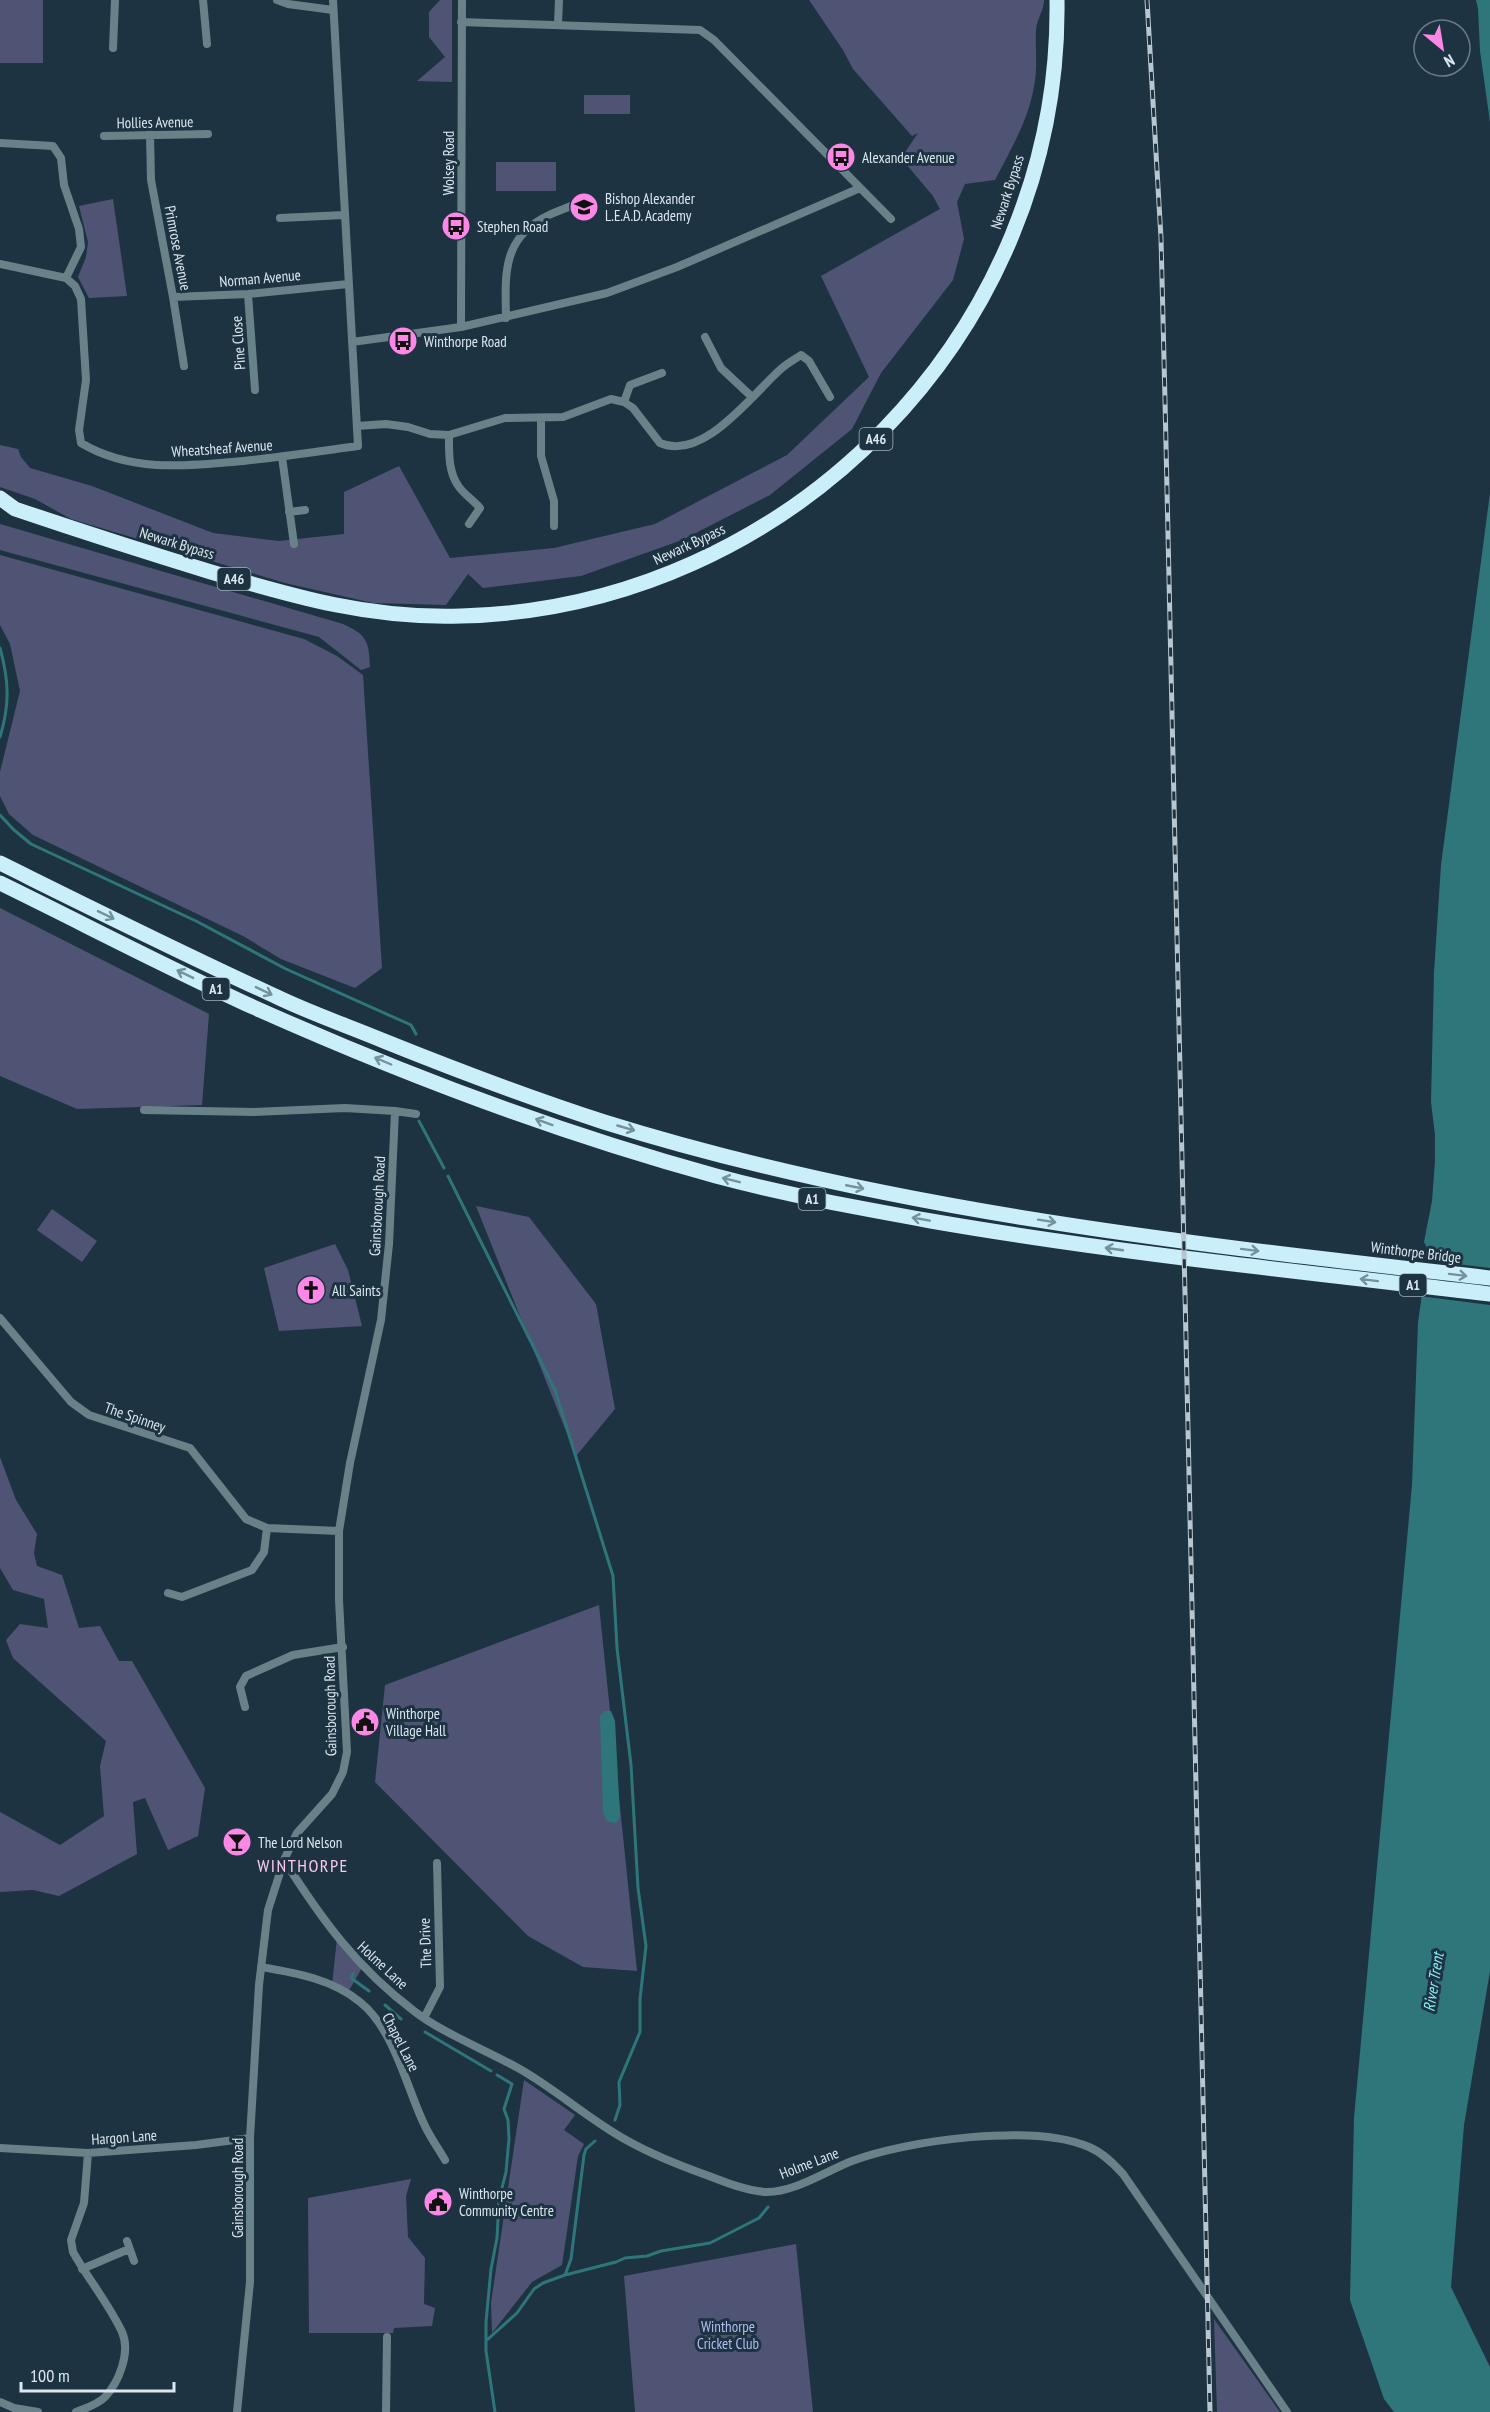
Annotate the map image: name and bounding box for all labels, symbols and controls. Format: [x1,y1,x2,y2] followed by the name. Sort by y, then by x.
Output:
[1412,18,1472,78] north arrow
[1441,50,1458,72] text: N
[116,112,194,132] street label: Hollies Avenue
[439,131,458,195] street label: Wolsey Road
[825,141,857,173] bus stop icon: Alexander Avenue
[862,148,955,167] place label: Alexander Avenue
[986,152,1028,232] street label: Newark Bypass
[605,189,696,225] place label: Bishop Alexander L.E.A.D. Academy
[568,191,600,223] school or university icon: Bishop Alexander L.E.A.D. Academy
[160,204,196,292] street label: Primrose Avenue
[440,210,472,242] bus stop icon: Stephen Road
[477,217,548,236] place label: Stephen Road
[218,265,302,291] street label: Norman Avenue
[227,315,249,371] street label: Pine Close
[387,325,419,357] bus stop icon: Winthorpe Road
[424,332,507,351] place label: Winthorpe Road
[860,428,892,450] road number: A46
[171,435,273,461] street label: Wheatsheaf Avenue
[650,519,728,569] street label: Newark Bypass
[137,523,217,563] street label: Newark Bypass
[218,568,250,590] road number: A46
[96,909,114,921] one-way arrow
[176,967,194,979] one-way arrow
[202,978,230,1000] road number: A1
[255,986,273,998] one-way arrow
[374,1055,392,1066] one-way arrow
[536,1116,554,1127] one-way arrow
[616,1123,635,1134] one-way arrow
[365,1155,389,1257] street label: Gainsborough Road
[721,1173,740,1185] one-way arrow
[845,1182,864,1193] one-way arrow
[798,1188,826,1210] road number: A1
[912,1213,932,1224] one-way arrow
[1037,1216,1056,1227] one-way arrow
[1370,1237,1462,1267] street label: Winthorpe Bridge
[1105,1243,1125,1254] one-way arrow
[1240,1245,1260,1256] one-way arrow
[1448,1269,1468,1280] one-way arrow
[295,1274,327,1306] church icon: All Saints
[1360,1274,1380,1285] one-way arrow
[1400,1274,1426,1296] road number: A1
[332,1281,381,1300] place label: All Saints
[102,1398,169,1436] street label: The Spinney
[320,1656,340,1756] street label: Gainsborough Road
[385,1704,447,1740] place label: Winthorpe Village Hall
[349,1706,381,1738] public building icon: Winthorpe Village Hall
[221,1826,253,1858] bar icon: The Lord Nelson
[258,1833,342,1852] place label: The Lord Nelson
[257,1854,349,1877] district label: WINTHORPE
[415,1918,435,1968] street label: The Drive
[354,1937,412,1993] street label: Holme Lane
[1418,1949,1448,2013] water label: River Trent
[378,2009,424,2075] street label: Chapel Lane
[91,2125,157,2149] street label: Hargon Lane
[228,2138,247,2238] street label: Gainsborough Road
[777,2143,841,2183] street label: Holme Lane
[459,2184,554,2220] place label: Winthorpe Community Centre
[422,2186,454,2218] public building icon: Winthorpe Community Centre
[697,2317,759,2353] park label: Winthorpe Cricket Club
[21,2355,174,2393] scale bar
[30,2364,70,2387] text: 100 m

